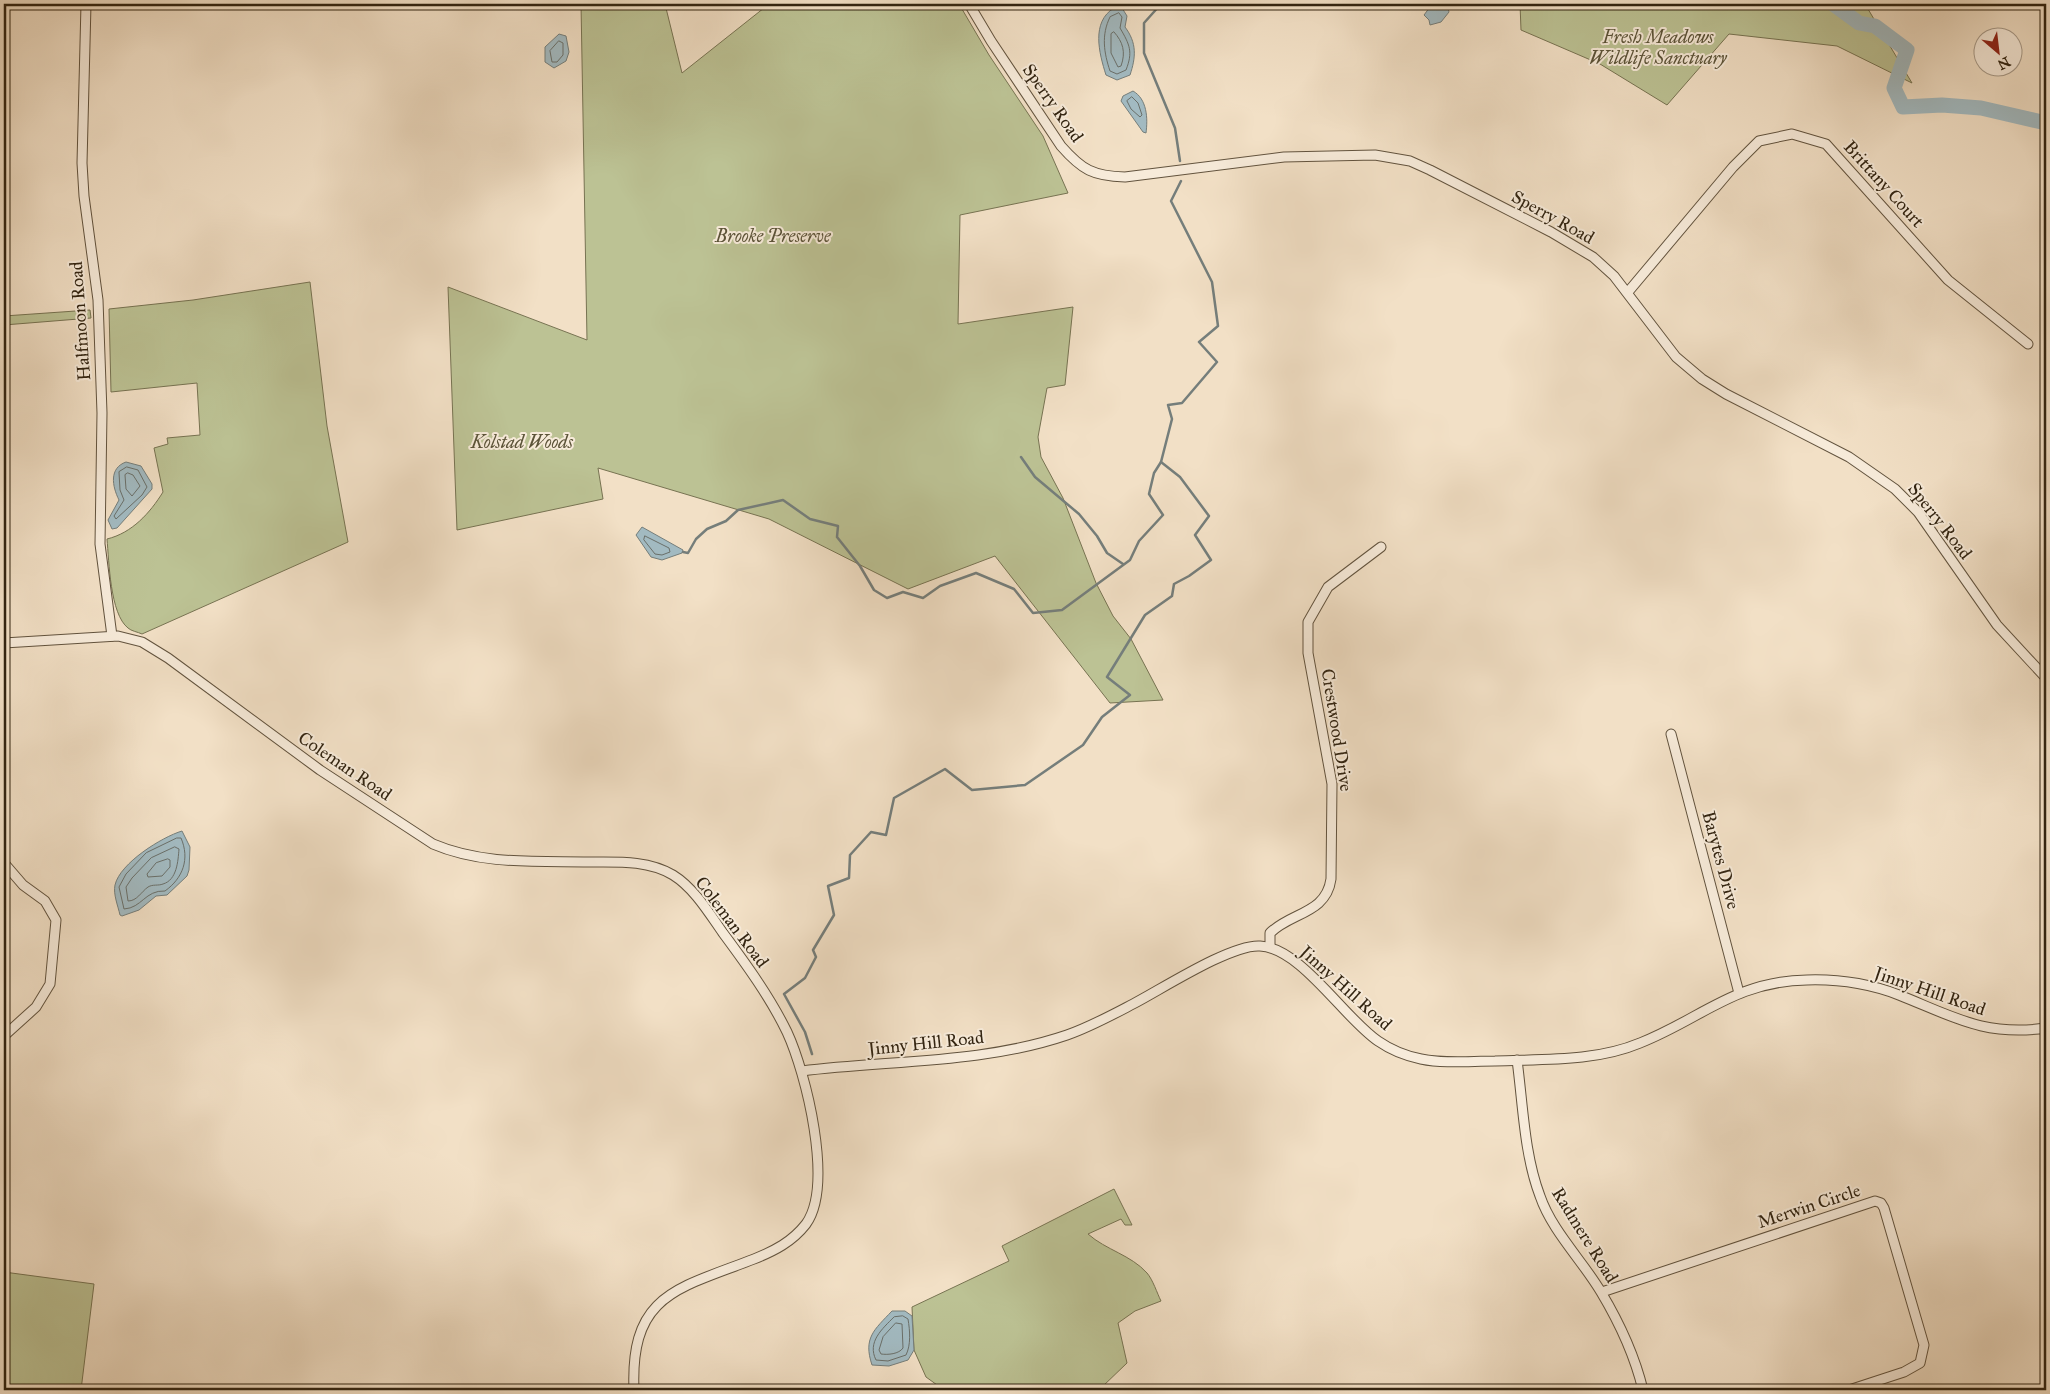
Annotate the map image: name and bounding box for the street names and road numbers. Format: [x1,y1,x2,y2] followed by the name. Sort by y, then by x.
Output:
[1018,59,1088,147] street label: Sperry Road
[1839,136,1929,233] street label: Brittany Court
[1508,185,1598,249] street label: Sperry Road
[65,261,95,381] street label: Halfmoon Road
[1903,478,1977,564] street label: Sperry Road
[1316,667,1358,793] street label: Crestwood Drive
[294,727,396,805] street label: Coleman Road
[1697,809,1745,911] street label: Barytes Drive
[691,872,773,972] street label: Coleman Road
[1293,940,1397,1036] street label: Jinny Hill Road
[1869,961,1989,1021] street label: Jinny Hill Road
[865,1026,985,1061] street label: Jinny Hill Road
[1755,1179,1863,1233] street label: Merwin Circle
[1547,1183,1623,1287] street label: Radmere Road

